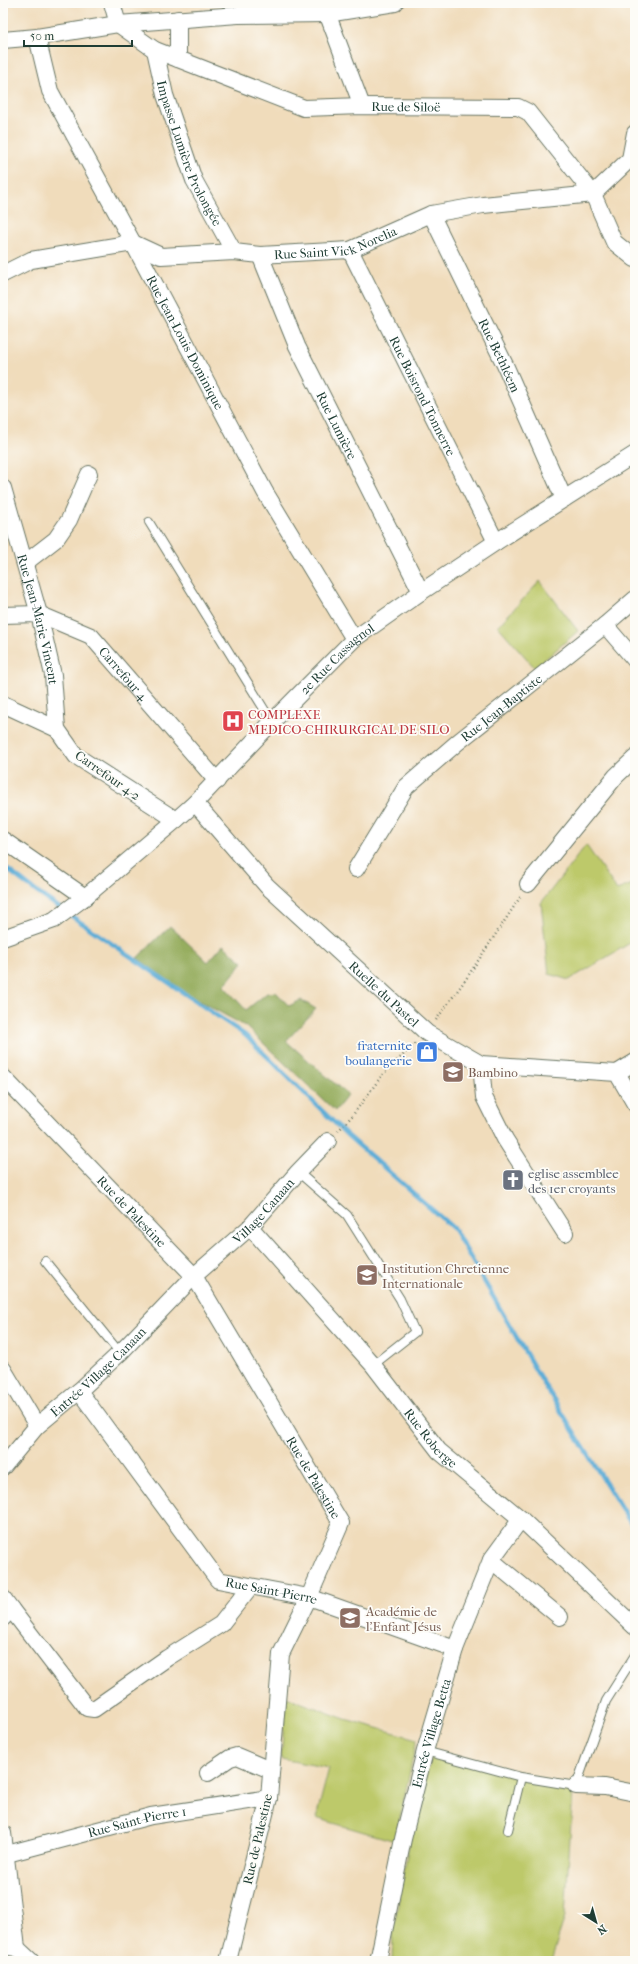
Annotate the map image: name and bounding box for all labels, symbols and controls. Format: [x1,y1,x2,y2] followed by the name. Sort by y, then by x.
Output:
[24,22,132,48] scale bar
[30,29,54,43] text: 50 m
[154,79,225,229] street label: Impasse Lumière Prolongée
[371,99,441,115] street label: Rue de Siloë
[274,223,400,262] street label: Rue Saint Vick Norelia
[143,273,227,413] street label: Rue Jean-Louis Dominique
[475,316,523,395] street label: Rue Bethléem
[386,334,459,459] street label: Rue Boisrond Tonnerre
[313,389,360,462] street label: Rue Lumière
[14,552,61,685] street label: Rue Jean-Marie Vincent
[297,620,377,697] street label: 2e Rue Cassagnol
[96,644,151,704] street label: Carrefour 4
[458,671,546,745] street label: Rue Jean-Baptiste
[248,707,449,737] place label: COMPLEXE MEDICO-CHIRURGICAL DE SILO
[220,708,246,734] hospital icon: COMPLEXE MEDICO-CHIRURGICAL DE SILO
[72,747,143,804] street label: Carrefour 4-2
[346,958,422,1030] street label: Ruelle du Pastel
[344,1038,413,1068] place label: fraternite boulangerie
[414,1039,440,1065] shop icon: fraternite boulangerie
[440,1059,466,1085] school or university icon: Bambino
[468,1065,518,1080] place label: Bambino
[528,1166,619,1196] place label: eglise assemblee des 1er croyants
[500,1167,526,1193] church icon: eglise assemblee des 1er croyants
[94,1173,169,1251] street label: Rue de Palestine
[229,1175,298,1247] street label: Village Canaan
[382,1261,510,1291] place label: Institution Chretienne Internationale
[354,1262,380,1288] school or university icon: Institution Chretienne Internationale
[47,1324,149,1420] street label: Entrée Village Canaan
[401,1405,461,1471] street label: Rue Roberge
[283,1434,344,1522] street label: Rue de Palestine
[224,1575,320,1608] street label: Rue Saint-Pierre
[365,1604,441,1634] place label: Académie de l'Enfant Jésus
[337,1605,363,1631] school or university icon: Académie de l'Enfant Jésus
[409,1676,454,1790] street label: Entrée Village Betta
[240,1792,275,1886] street label: Rue de Palestine
[86,1804,187,1840] street label: Rue Saint-Pierre 1
[576,1902,616,1942] north arrow
[594,1922,609,1938] text: N

